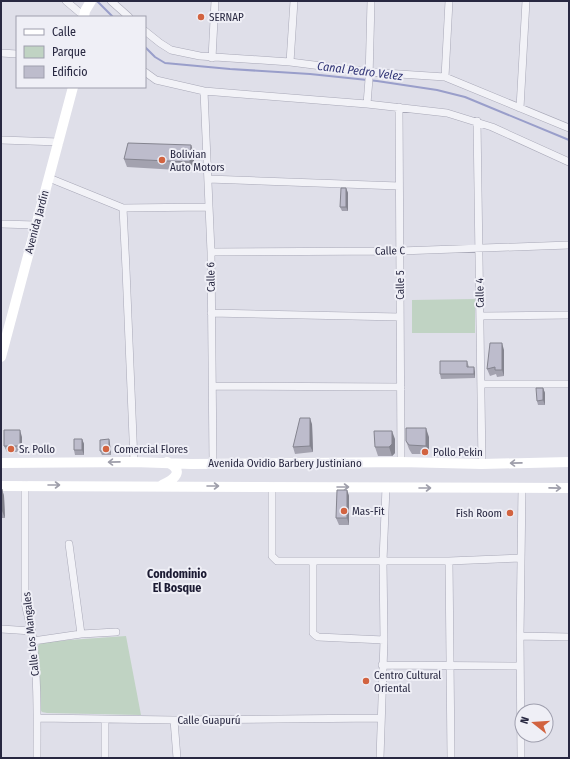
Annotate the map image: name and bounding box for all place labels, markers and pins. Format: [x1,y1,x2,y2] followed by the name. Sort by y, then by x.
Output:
[209,11,244,24] place label: SERNAP
[196,12,206,22] marker: SERNAP
[170,148,225,174] place label: Bolivian Auto Motors
[157,155,167,165] marker: Bolivian Auto Motors
[19,443,55,456] place label: Sr. Pollo
[114,443,188,456] place label: Comercial Flores
[6,444,16,454] marker: Sr. Pollo
[101,444,111,454] marker: Comercial Flores
[433,446,483,459] place label: Pollo Pekin
[420,447,430,457] marker: Pollo Pekin
[352,505,385,518] place label: Mas-Fit
[339,506,349,516] marker: Mas-Fit
[456,507,502,520] place label: Fish Room
[505,508,515,518] marker: Fish Room
[374,669,441,695] place label: Centro Cultural Oriental
[361,676,371,686] marker: Centro Cultural Oriental

